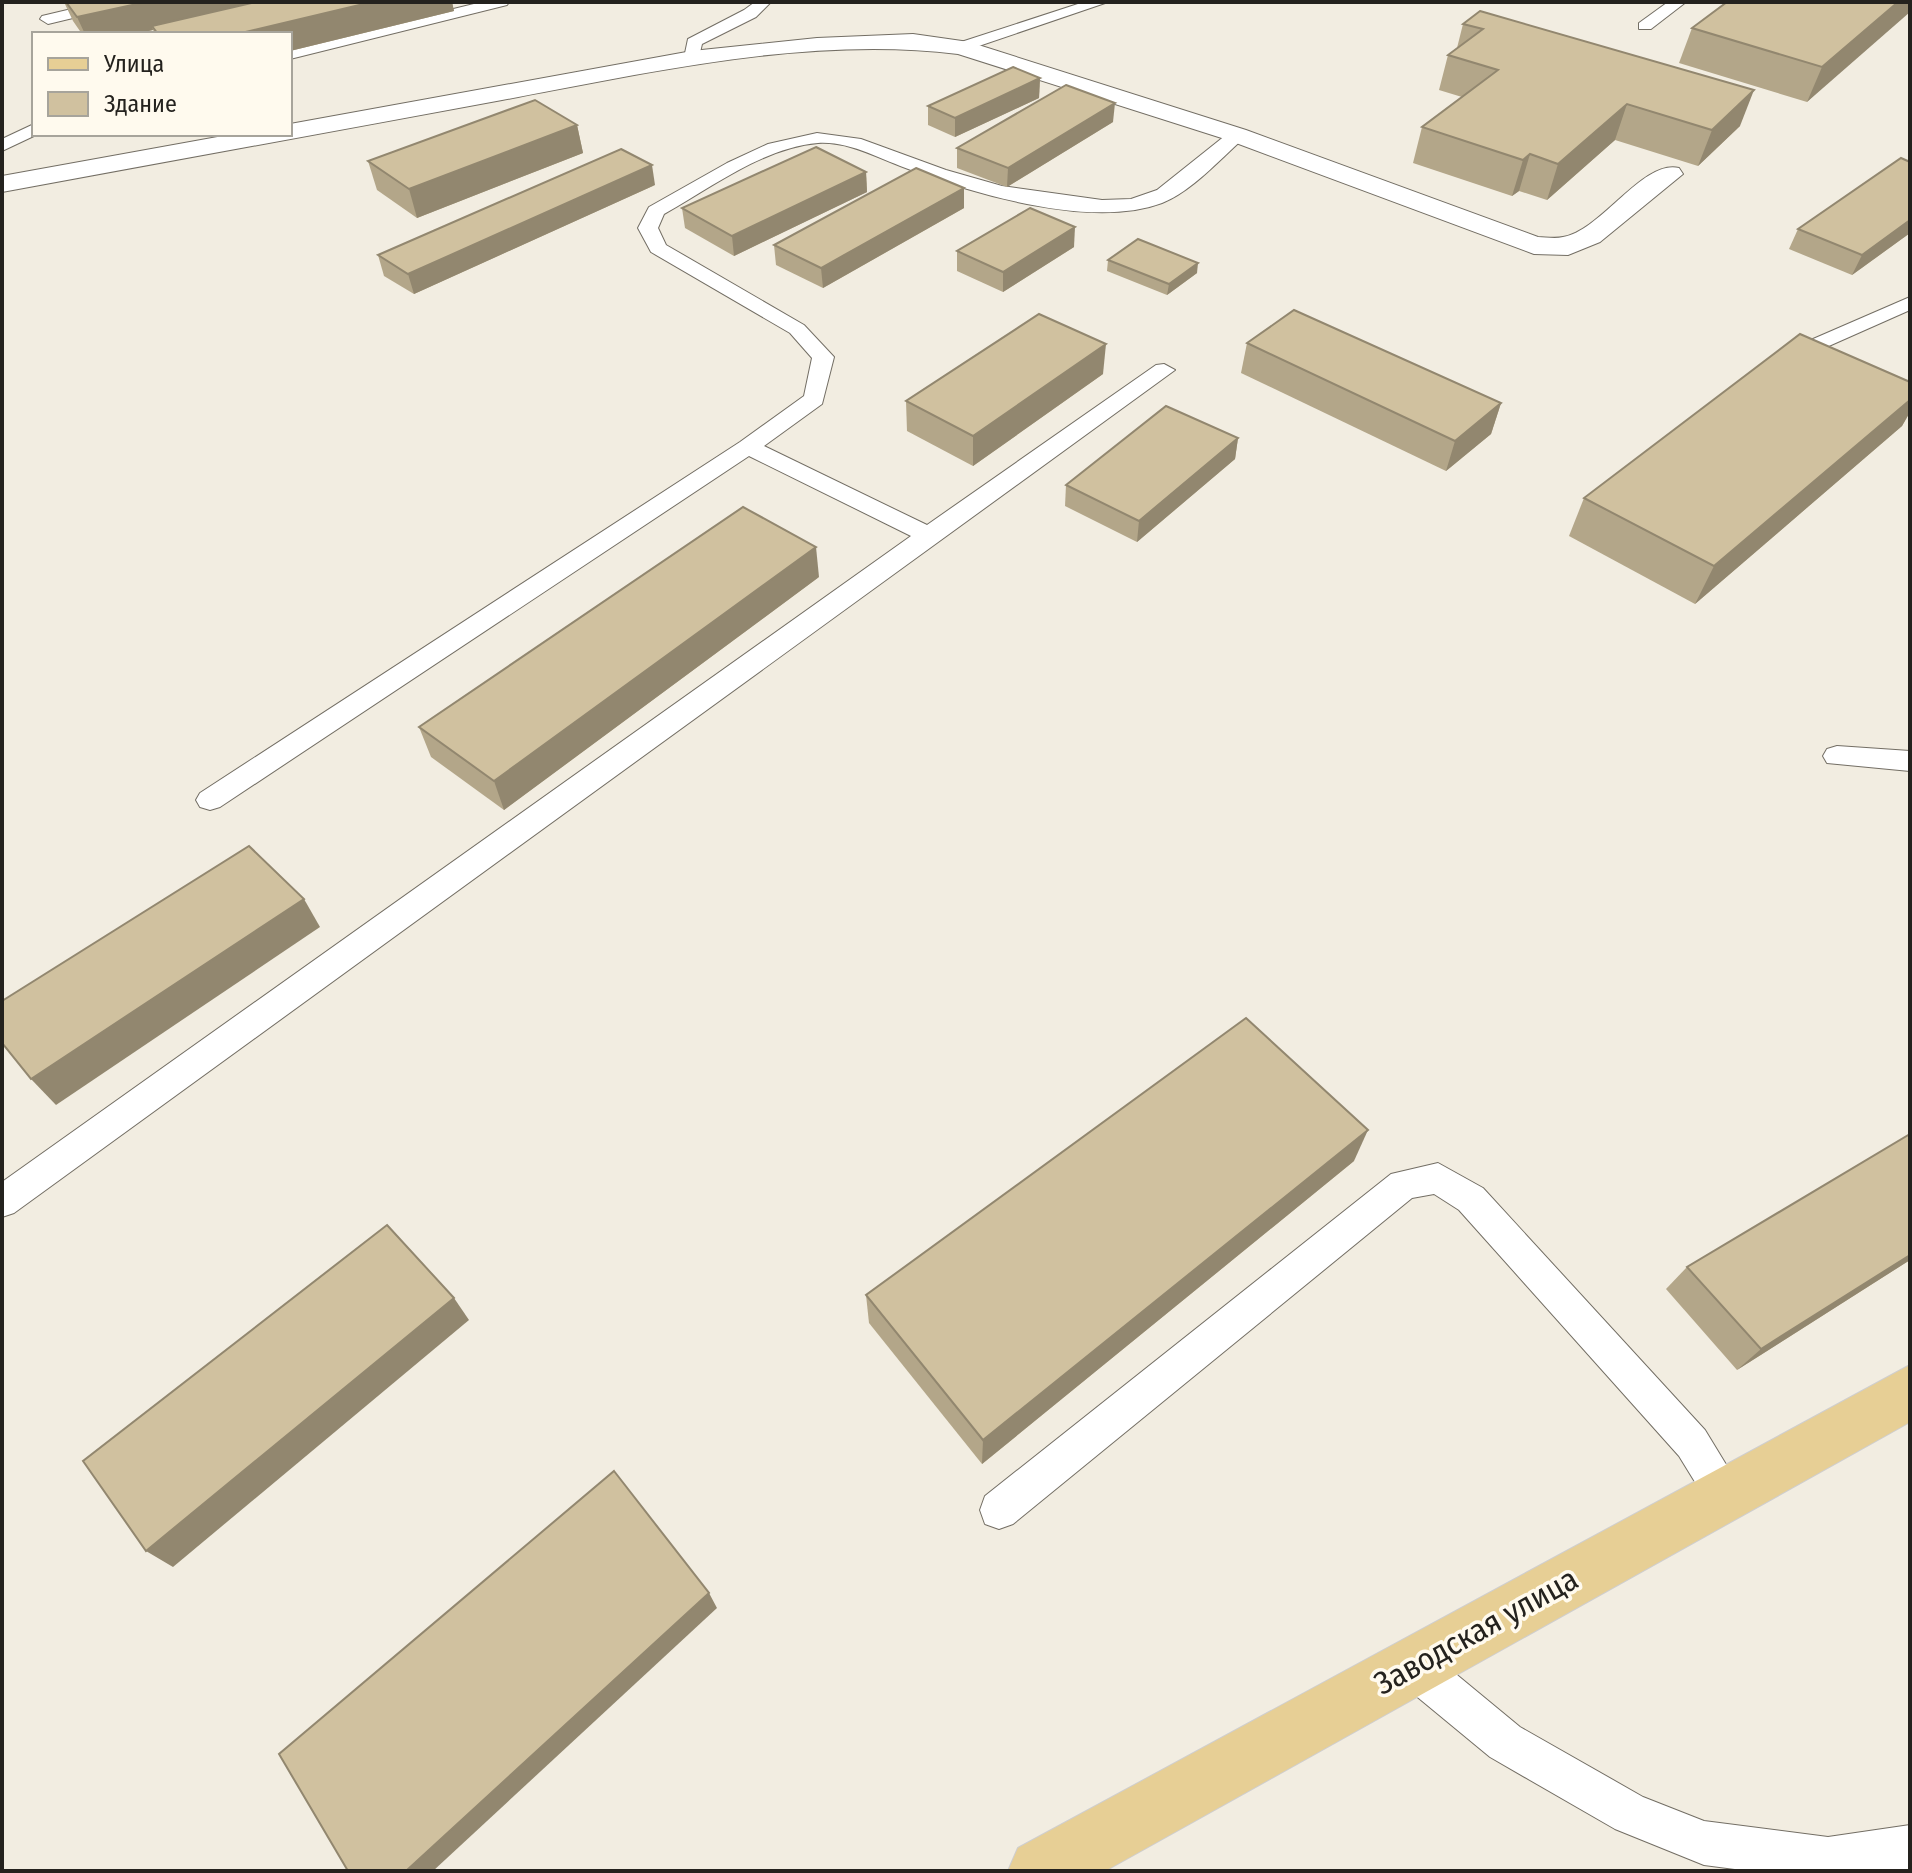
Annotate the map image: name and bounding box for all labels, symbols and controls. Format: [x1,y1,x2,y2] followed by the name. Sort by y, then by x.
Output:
[32,32,292,136] legend
[103,50,164,78] text: Улица
[104,90,177,118] text: Здание
[1368,1559,1584,1703] street label: Заводская улица

